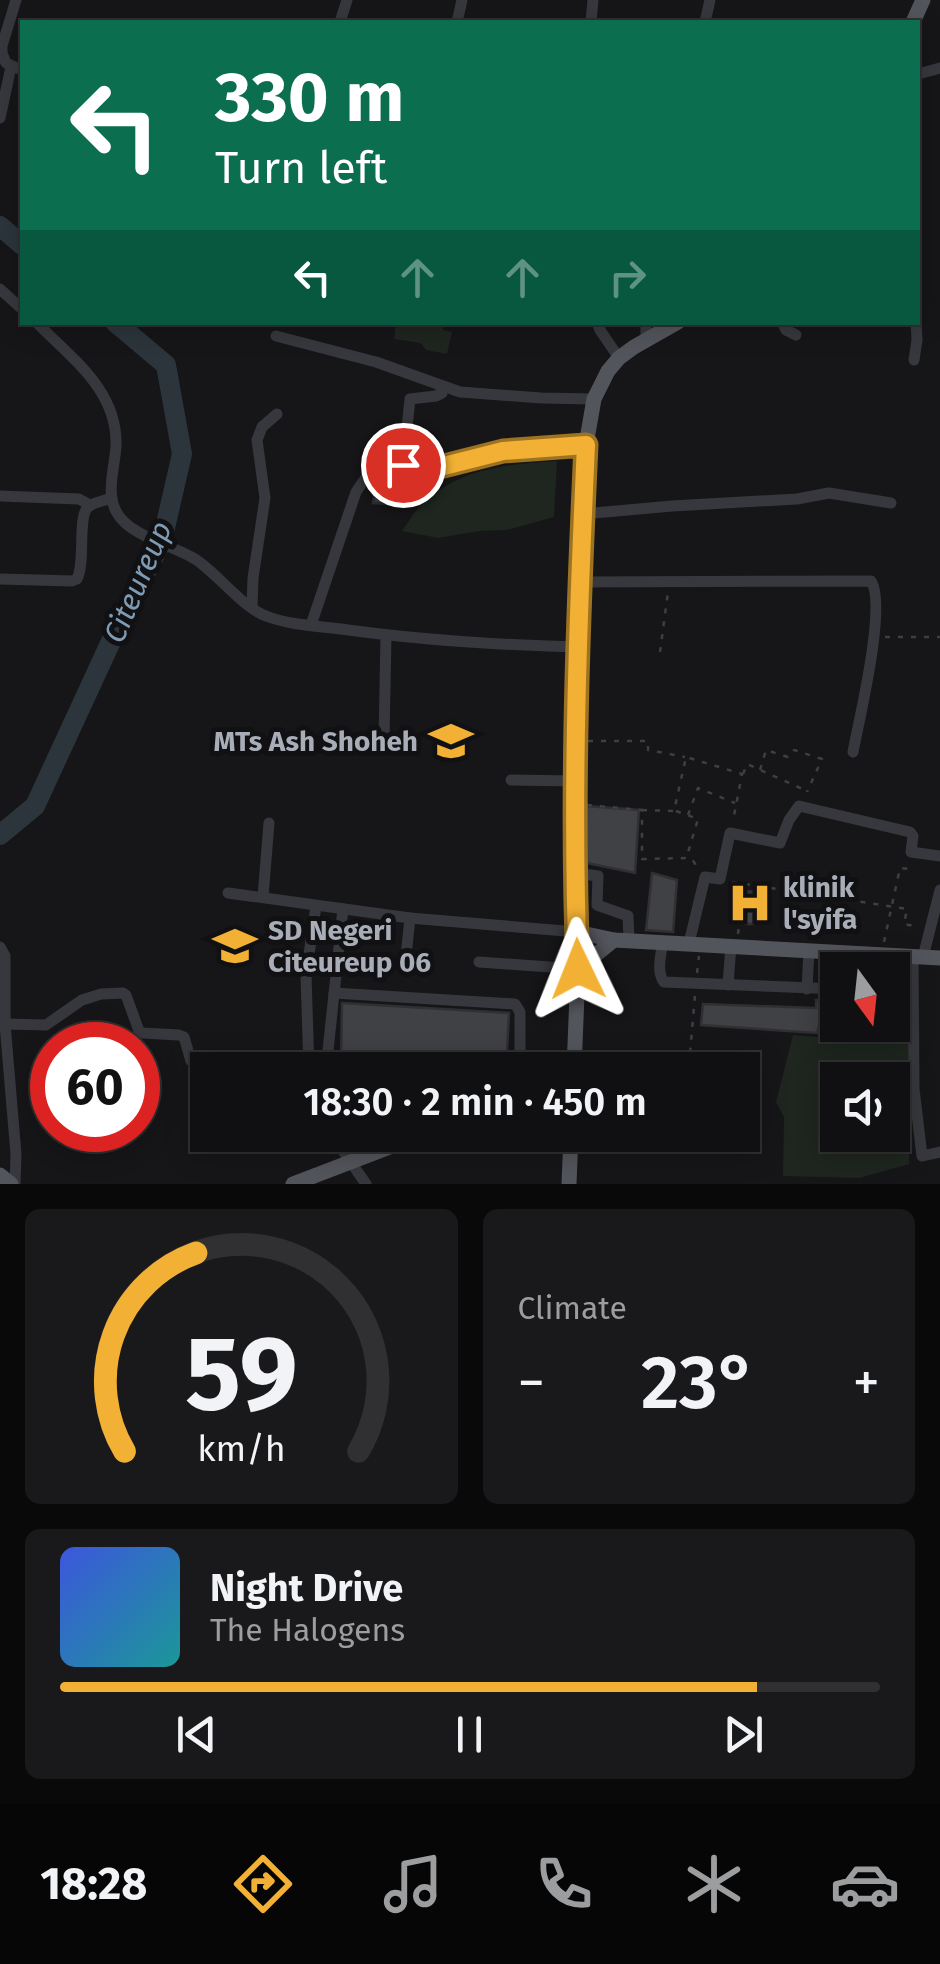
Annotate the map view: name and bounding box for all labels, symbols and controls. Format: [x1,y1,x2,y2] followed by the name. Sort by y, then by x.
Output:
[215,56,405,140] text: 330 m
[50,60,180,190] icon: left
[215,141,387,195] text: Turn left
[285,250,340,305] icon: left
[390,250,445,305] icon: ahead
[495,250,550,305] icon: ahead
[600,250,655,305] icon: right
[361,423,446,508] pin
[376,438,431,493] icon: arrive
[96,516,180,648] water label: Citeureup
[427,717,475,765] school or university icon: MTs Ash Shoheh
[213,725,418,758] place label: MTs Ash Shoheh
[783,871,857,936] place label: klinik l'syifa
[726,879,774,927] hospital icon: klinik l'syifa
[268,914,431,979] place label: SD Negeri Citeureup 06
[526,917,630,1021] position arrow
[211,922,259,970] school or university icon: SD Negeri Citeureup 06
[820,952,910,1042] north arrow
[820,952,910,1152] map controls
[30,1022,160,1152] speed limit sign: 60
[820,1062,910,1152] button: sound
[303,1079,647,1125] text: 18:30 · 2 min · 450 m
[518,1289,627,1327] text: Climate
[185,1312,297,1437] text: 59
[641,1338,757,1428] text: 23°
[518,1350,545,1416] text: −
[853,1350,880,1416] text: +
[197,1428,285,1470] text: km/h
[210,1565,403,1611] text: Night Drive
[210,1611,405,1649] text: The Halogens
[169,1707,224,1762] icon: previous
[442,1707,497,1762] icon: pause
[716,1707,771,1762] icon: next
[228,1849,298,1919] icon: directions
[378,1849,448,1919] icon: music
[529,1849,599,1919] icon: phone
[679,1849,749,1919] icon: climate
[830,1849,900,1919] icon: car
[40,1857,147,1911] text: 18:28

